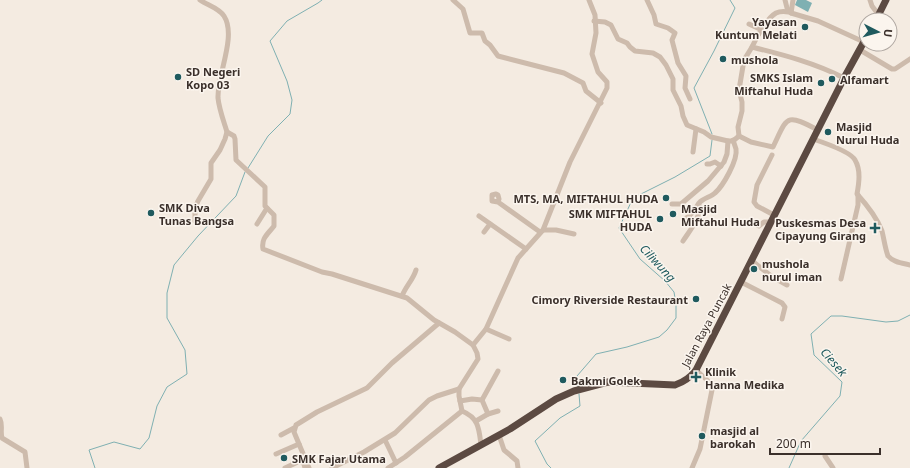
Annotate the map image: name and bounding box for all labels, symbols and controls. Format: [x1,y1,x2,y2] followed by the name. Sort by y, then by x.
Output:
[858,12,898,52] north arrow
[715,14,797,42] place label: Yayasan Kuntum Melati
[800,22,810,32] marker: Yayasan Kuntum Melati
[881,28,896,38] text: U
[731,52,778,67] place label: mushola
[718,54,728,64] marker: mushola
[186,64,240,92] place label: SD Negeri Kopo 03
[734,70,813,98] place label: SMKS Islam Miftahul Huda
[173,72,183,82] marker: SD Negeri Kopo 03
[840,72,889,87] place label: Alfamart
[827,74,837,84] marker: Alfamart
[816,78,826,88] marker: SMKS Islam Miftahul Huda
[836,119,899,147] place label: Masjid Nurul Huda
[823,127,833,137] marker: Masjid Nurul Huda
[513,191,658,206] place label: MTS, MA, MIFTAHUL HUDA
[661,193,671,203] marker: MTS, MA, MIFTAHUL HUDA
[159,200,234,228] place label: SMK Diva Tunas Bangsa
[681,201,760,229] place label: Masjid Miftahul Huda
[569,206,652,234] place label: SMK MIFTAHUL HUDA
[146,208,156,218] marker: SMK Diva Tunas Bangsa
[668,209,678,219] marker: Masjid Miftahul Huda
[655,214,665,224] marker: SMK MIFTAHUL HUDA
[775,215,866,243] place label: Puskesmas Desa Cipayung Girang
[869,222,881,234] marker: Puskesmas Desa Cipayung Girang
[636,240,680,286] water label: Ciliwung
[762,256,822,284] place label: mushola nurul iman
[749,264,759,274] marker: mushola nurul iman
[677,280,735,370] street label: Jalan Raya Puncak
[532,292,688,307] place label: Cimory Riverside Restaurant
[691,294,701,304] marker: Cimory Riverside Restaurant
[817,344,852,381] water label: Ciesek
[705,364,784,392] place label: Klinik Hanna Medika
[690,371,702,383] marker: Klinik Hanna Medika
[571,373,640,388] place label: Bakmi Golek
[558,375,568,385] marker: Bakmi Golek
[710,423,759,451] place label: masjid al barokah
[770,430,880,456] scale bar
[697,431,707,441] marker: masjid al barokah
[776,435,811,452] text: 200 m
[292,451,386,466] place label: SMK Fajar Utama
[279,453,289,463] marker: SMK Fajar Utama

